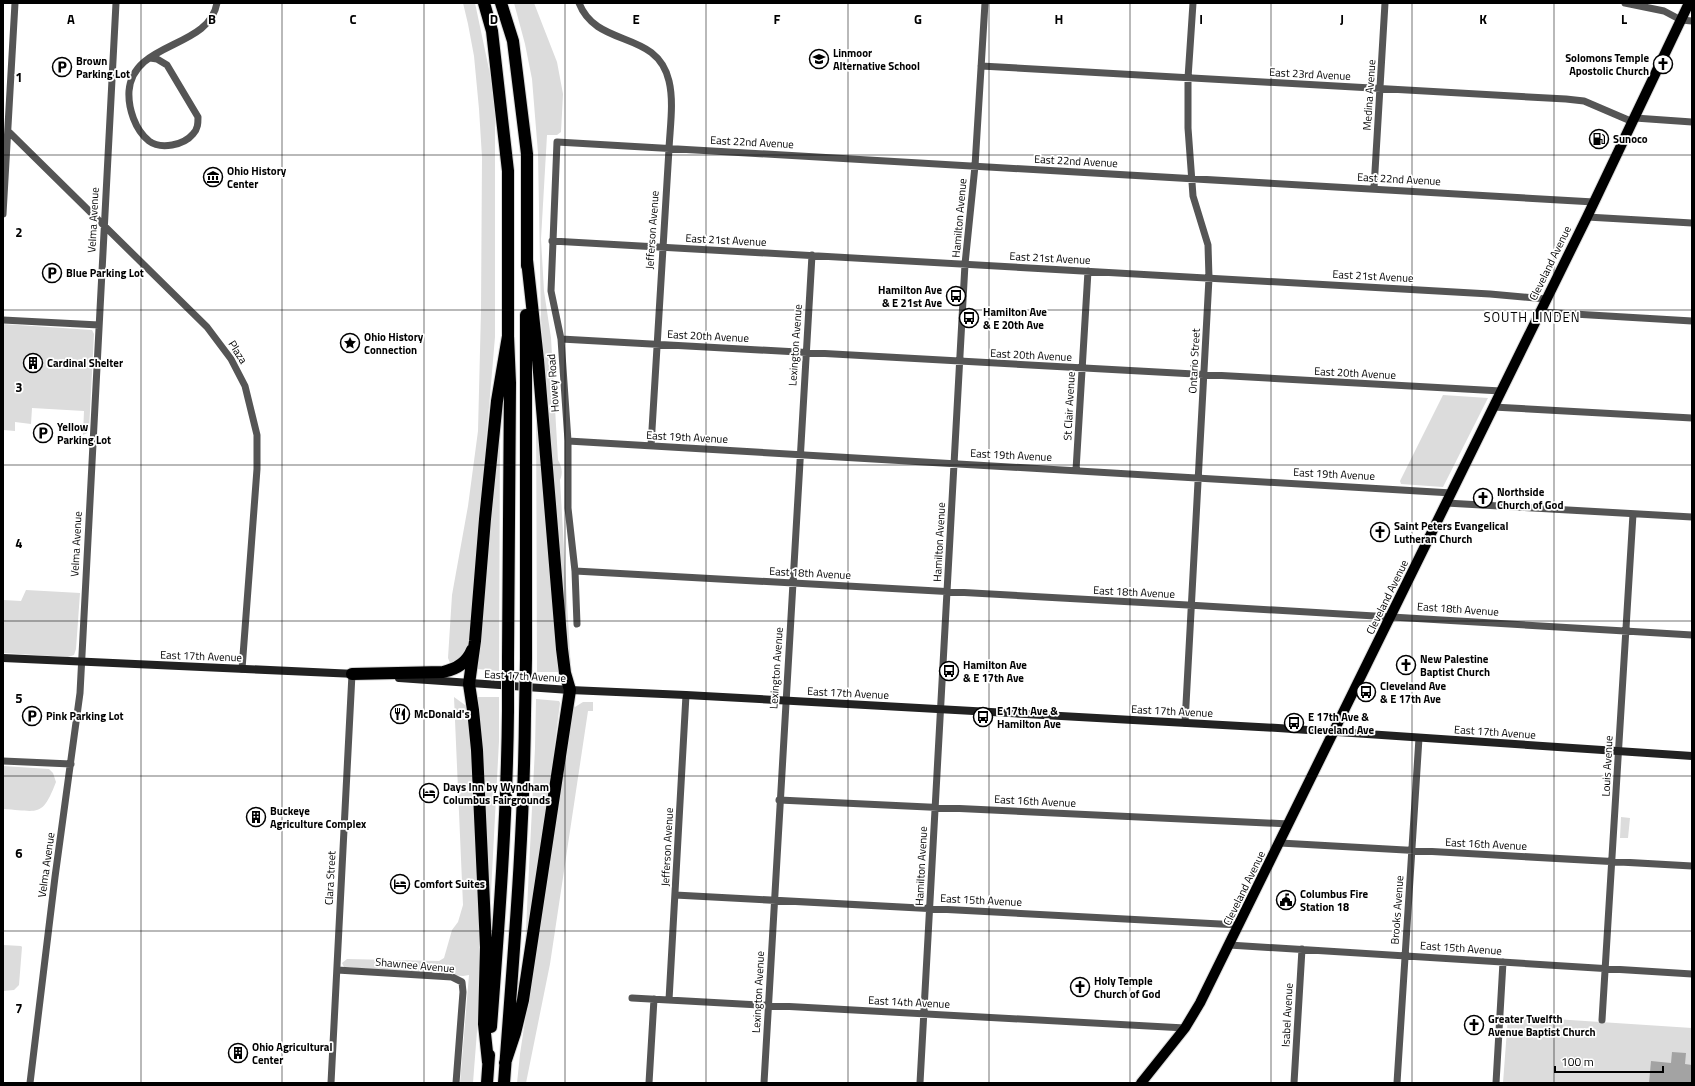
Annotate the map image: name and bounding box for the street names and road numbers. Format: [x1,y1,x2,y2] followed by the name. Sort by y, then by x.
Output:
[1359,58,1379,131] street label: Medina Avenue
[1269,64,1352,84] street label: East 23rd Avenue
[710,132,795,152] street label: East 22nd Avenue
[1034,151,1119,171] street label: East 22nd Avenue
[1357,169,1442,189] street label: East 22nd Avenue
[948,177,970,258] street label: Hamilton Avenue
[83,186,103,253] street label: Velma Avenue
[641,190,663,270] street label: Jefferson Avenue
[1525,223,1575,303] street label: Cleveland Avenue
[685,230,767,250] street label: East 21st Avenue
[1009,248,1091,268] street label: East 21st Avenue
[1332,266,1414,286] street label: East 21st Avenue
[784,303,806,386] street label: Lexington Avenue
[667,326,750,346] street label: East 20th Avenue
[1184,328,1204,394] street label: Ontario Street
[225,337,252,367] street label: Plaza
[990,345,1073,365] street label: East 20th Avenue
[543,353,563,413] street label: Howey Road
[1314,363,1397,383] street label: East 20th Avenue
[1059,371,1079,441] street label: St Clair Avenue
[646,427,729,447] street label: East 19th Avenue
[970,445,1053,465] street label: East 19th Avenue
[1293,464,1376,484] street label: East 19th Avenue
[929,501,949,582] street label: Hamilton Avenue
[66,510,86,577] street label: Velma Avenue
[1362,557,1412,637] street label: Cleveland Avenue
[769,563,852,583] street label: East 18th Avenue
[1093,582,1176,602] street label: East 18th Avenue
[1417,598,1500,620] street label: East 18th Avenue
[765,626,787,709] street label: Lexington Avenue
[160,647,243,665] street label: East 17th Avenue
[484,666,567,686] street label: East 17th Avenue
[807,683,890,703] street label: East 17th Avenue
[1131,701,1214,721] street label: East 17th Avenue
[1454,721,1537,743] street label: East 17th Avenue
[1597,735,1617,797] street label: Louis Avenue
[994,791,1077,811] street label: East 16th Avenue
[657,807,677,887] street label: Jefferson Avenue
[911,825,931,906] street label: Hamilton Avenue
[34,831,59,899] street label: Velma Avenue
[1445,834,1528,854] street label: East 16th Avenue
[1219,848,1269,928] street label: Cleveland Avenue
[321,850,339,905] street label: Clara Street
[1387,874,1407,945] street label: Brooks Avenue
[940,890,1023,910] street label: East 15th Avenue
[1420,937,1503,959] street label: East 15th Avenue
[748,950,768,1033] street label: Lexington Avenue
[375,954,456,976] street label: Shawnee Avenue
[1277,982,1297,1047] street label: Isabel Avenue
[868,992,951,1012] street label: East 14th Avenue

